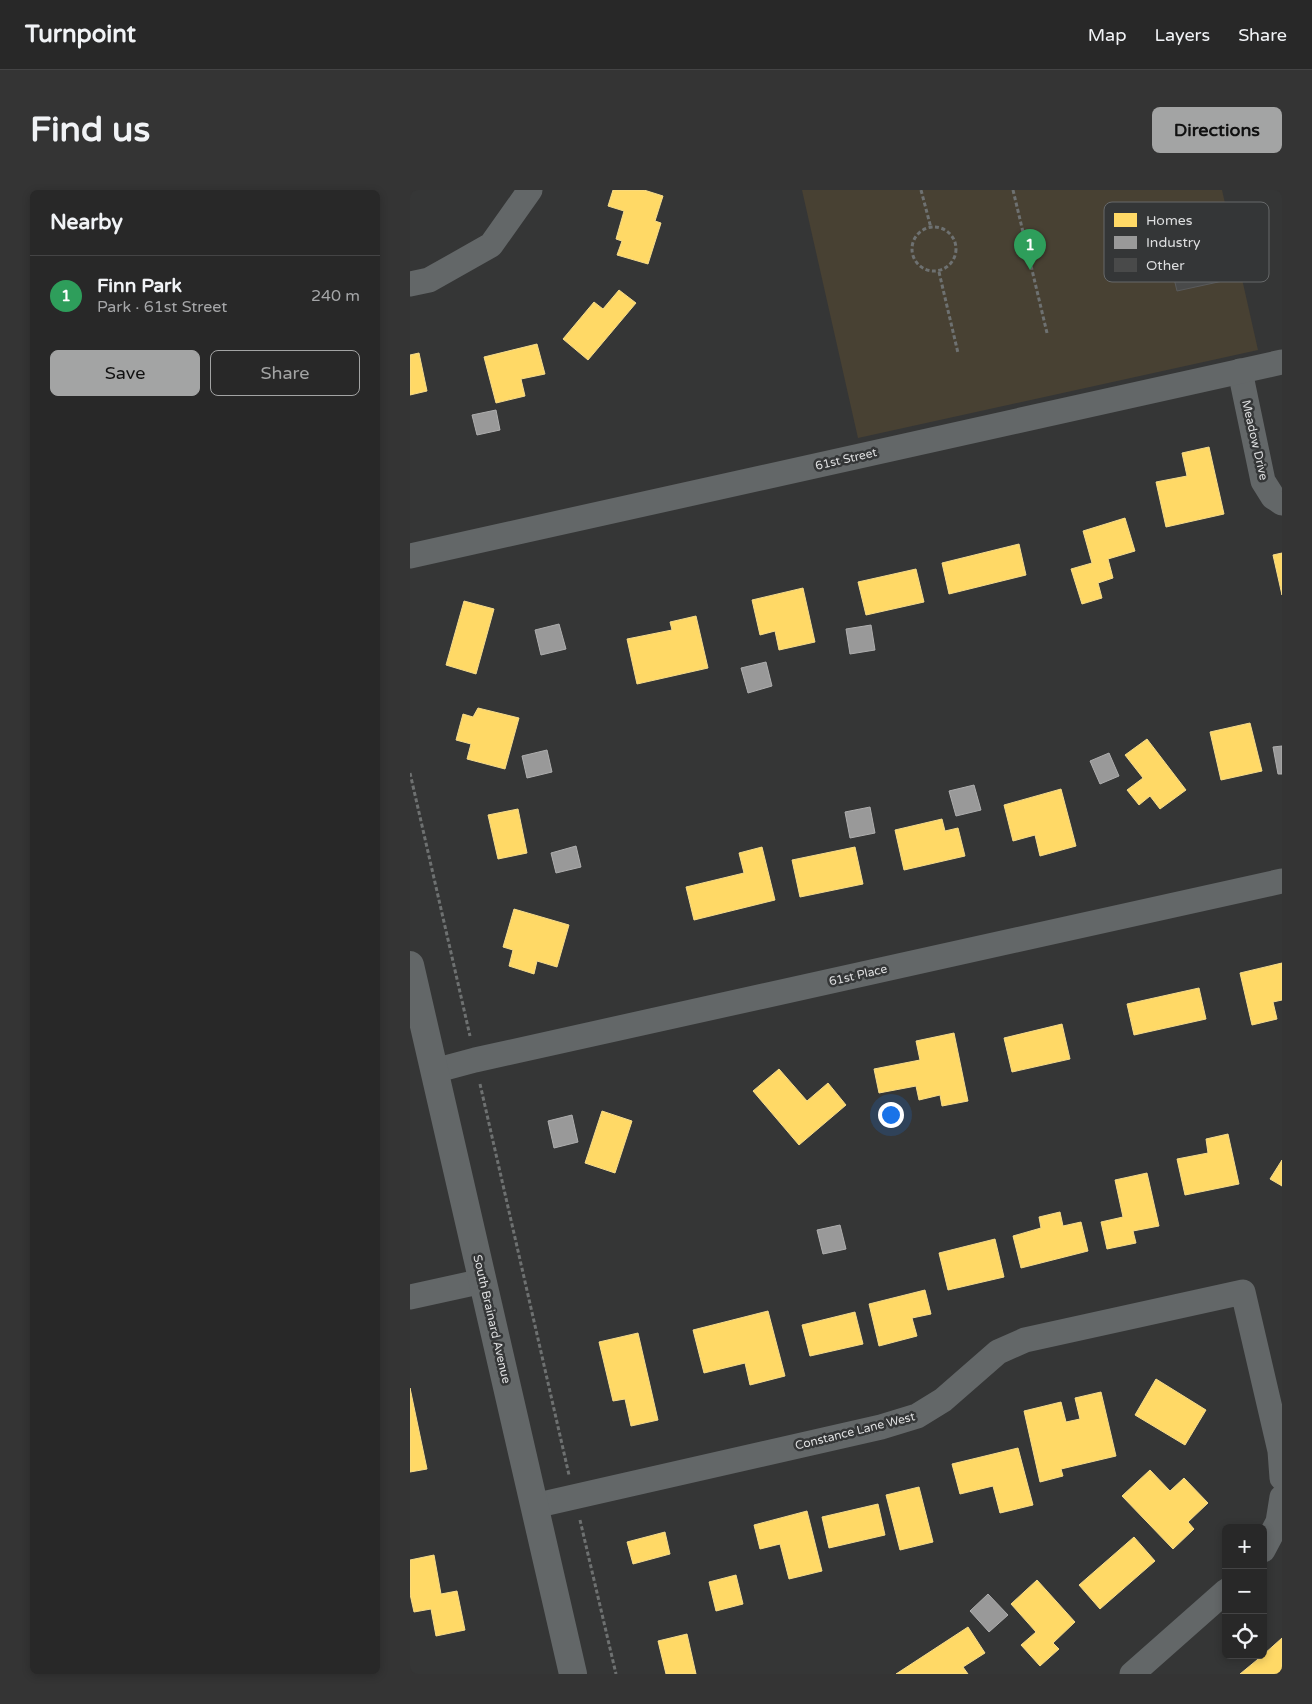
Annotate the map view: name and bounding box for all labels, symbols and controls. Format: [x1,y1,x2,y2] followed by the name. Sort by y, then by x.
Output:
[25,20,136,49] text: Turnpoint
[1088,24,1127,46] text: Map
[1155,24,1210,46] text: Layers
[1238,24,1287,46] text: Share
[1152,107,1282,153] button: Directions
[30,109,150,151] text: Find us
[1104,202,1269,282] legend
[50,210,123,235] text: Nearby
[1146,212,1193,229] text: Homes
[1014,229,1046,270] pin: 1
[1146,234,1201,251] text: Industry
[1146,257,1185,274] text: Other
[97,275,182,297] text: Finn Park
[61,286,71,306] text: 1
[311,286,360,306] text: 240 m
[97,297,227,317] text: Park · 61st Street
[50,350,200,396] button: Save
[210,350,360,396] button: Share
[1239,399,1271,482] street label: Meadow Drive
[814,445,879,473] street label: 61st Street
[828,961,889,988] street label: 61st Place
[878,1102,904,1128] your location
[470,1253,514,1385] street label: South Brainard Avenue
[794,1409,917,1453] street label: Constance Lane West
[1222,1524,1267,1659] map controls
[1222,1524,1267,1569] button: +
[1222,1569,1267,1614] button: −
[1222,1614,1267,1659] button: locate

